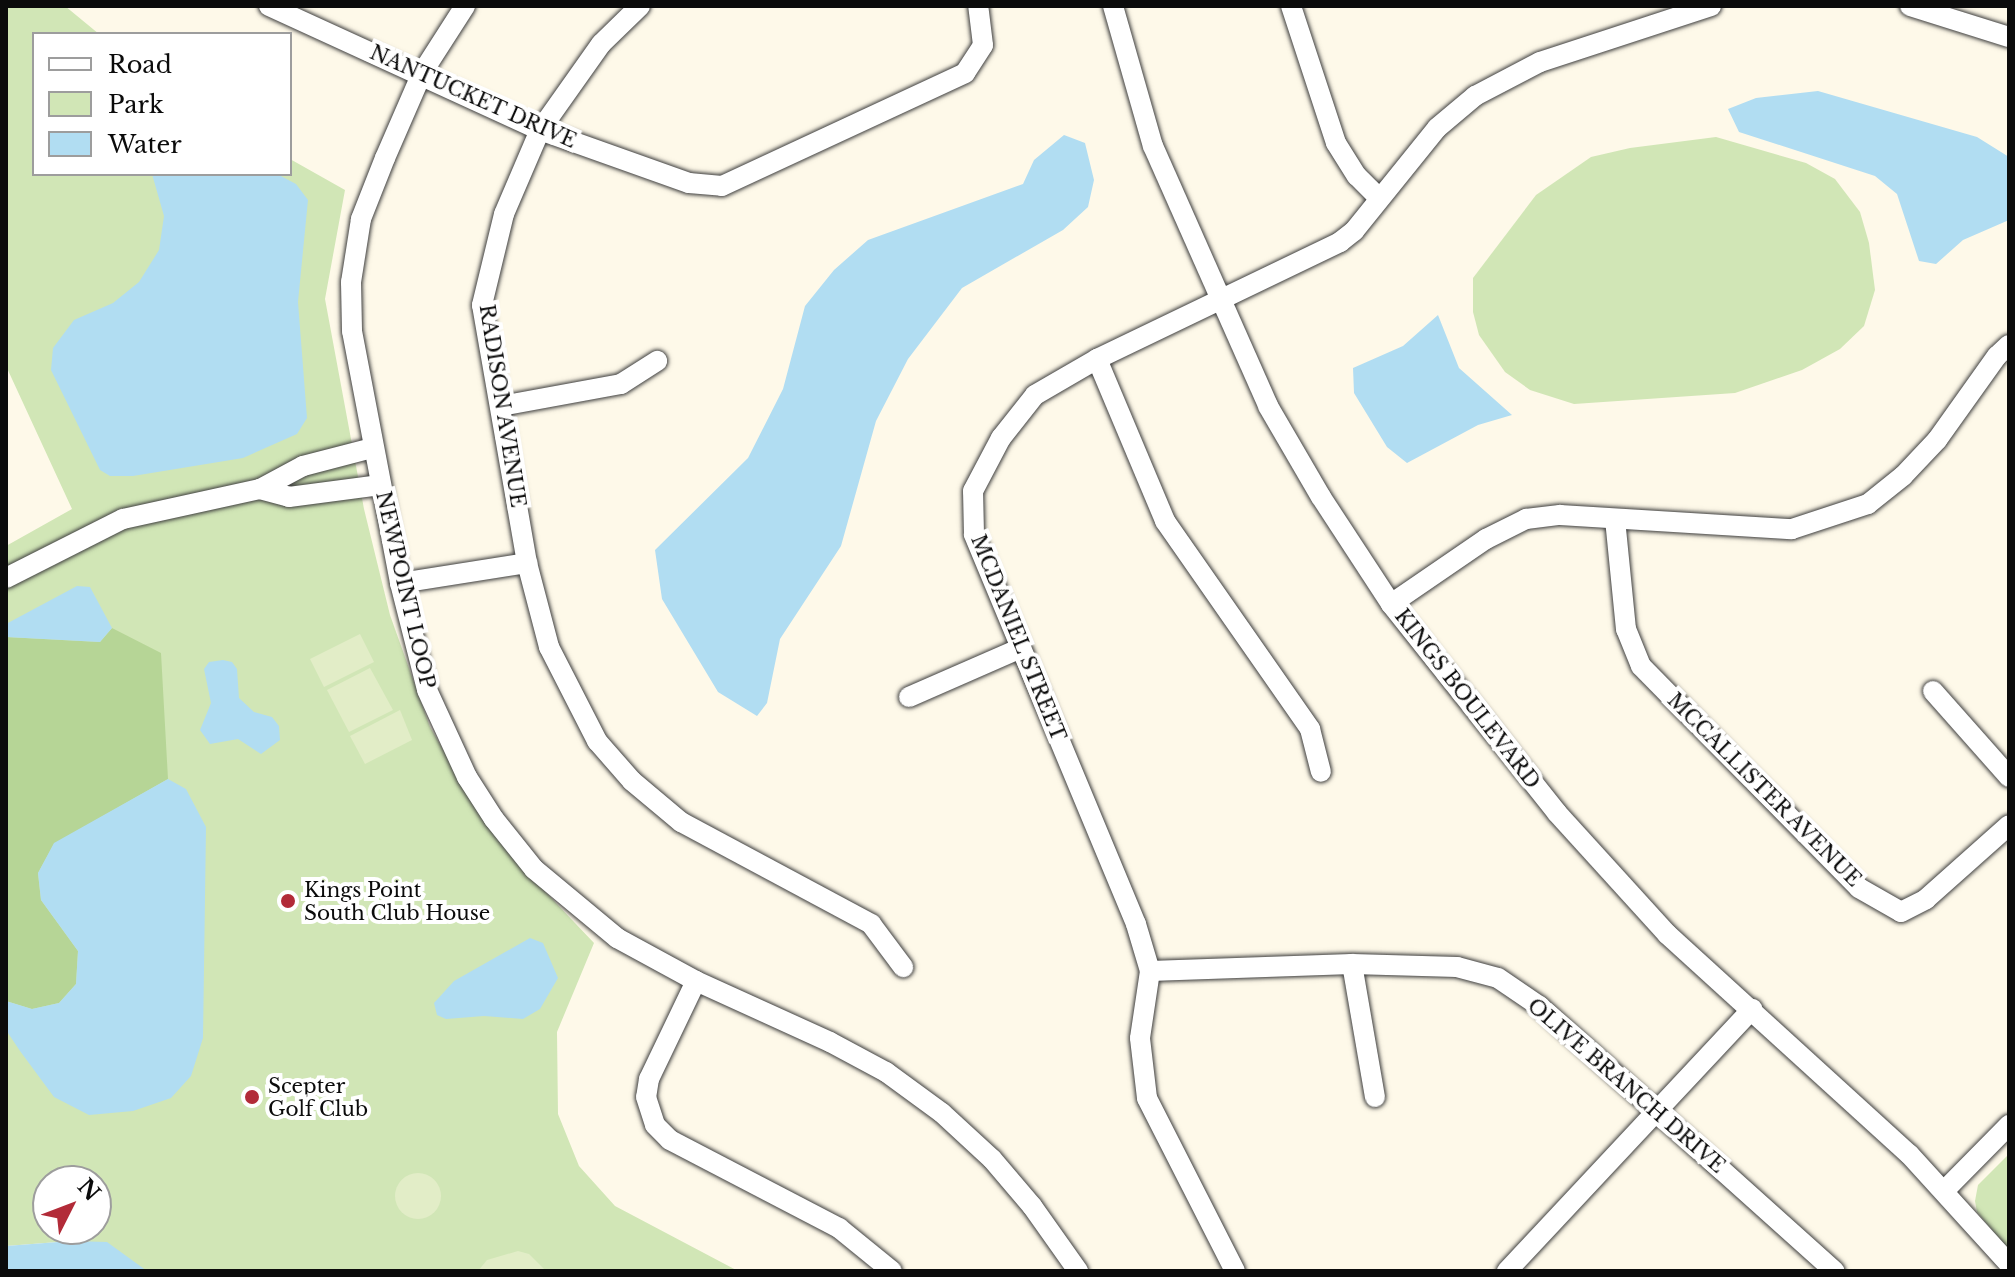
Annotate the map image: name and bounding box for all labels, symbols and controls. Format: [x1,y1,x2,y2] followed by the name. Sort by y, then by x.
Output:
[32,32,292,176] legend
[366,40,580,154] street label: NANTUCKET DRIVE
[108,50,172,79] text: Road
[108,90,164,119] text: Park
[108,130,182,159] text: Water
[474,302,530,510] street label: RADISON AVENUE
[371,489,439,691] street label: NEWPOINT LOOP
[965,531,1071,745] street label: MCDANIEL STREET
[1389,605,1545,793] street label: KINGS BOULEVARD
[1662,688,1866,892] street label: MCCALLISTER AVENUE
[304,878,490,925] place label: Kings Point South Club House
[279,892,297,910] marker: Kings Point South Club House
[1522,994,1730,1178] street label: OLIVE BRANCH DRIVE
[268,1074,368,1121] place label: Scepter Golf Club
[243,1088,261,1106] marker: Scepter Golf Club
[32,1165,112,1245] north arrow
[72,1173,106,1207] text: N

